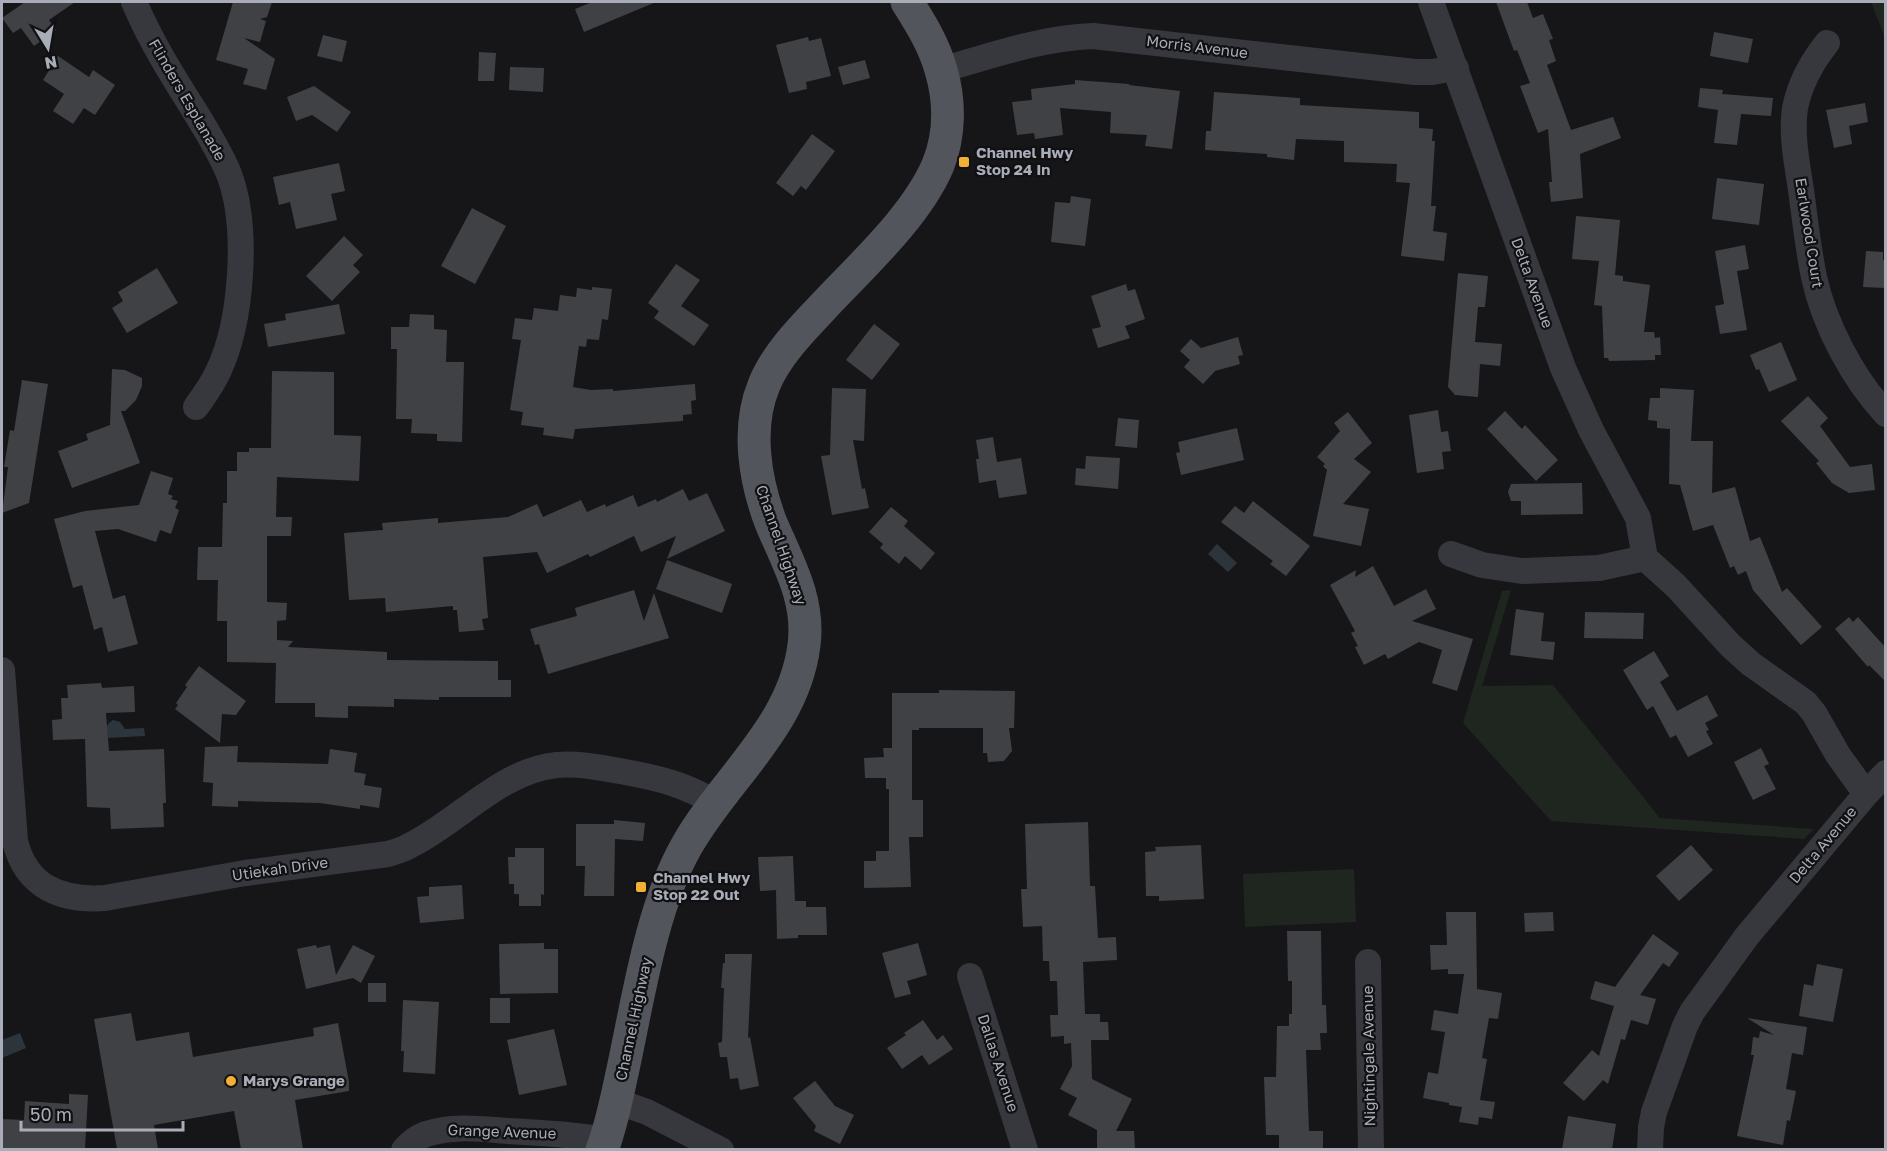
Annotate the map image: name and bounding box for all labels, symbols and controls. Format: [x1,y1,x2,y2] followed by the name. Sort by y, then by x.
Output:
[18,18,78,78] north arrow
[1145,31,1249,61] street label: Morris Avenue
[146,35,230,164] street label: Flinders Esplanade
[43,52,59,74] text: N
[976,143,1073,178] place label: Channel Hwy Stop 24 In
[957,155,971,169] marker: Channel Hwy Stop 24 In
[1792,176,1828,289] street label: Earlwood Court
[1508,235,1558,331] street label: Delta Avenue
[753,482,811,608] street label: Channel Highway
[1785,802,1860,886] street label: Delta Avenue
[231,852,329,884] street label: Utiekah Drive
[653,868,750,903] place label: Channel Hwy Stop 22 Out
[634,880,648,894] marker: Channel Hwy Stop 22 Out
[611,955,655,1082] street label: Channel Highway
[1358,985,1378,1127] street label: Nightingale Avenue
[975,1012,1023,1114] street label: Dallas Avenue
[243,1071,345,1089] place label: Marys Grange
[224,1074,238,1088] marker: Marys Grange
[21,1094,183,1132] scale bar
[30,1103,72,1125] text: 50 m
[447,1120,557,1142] street label: Grange Avenue

